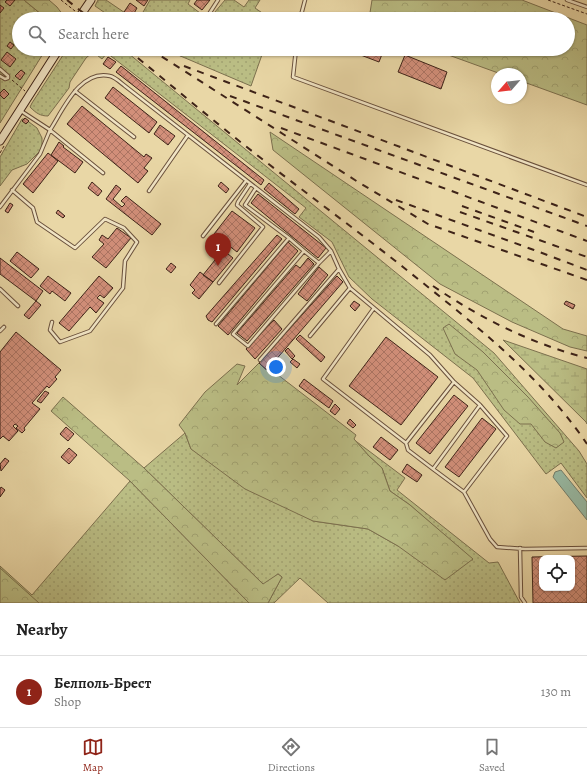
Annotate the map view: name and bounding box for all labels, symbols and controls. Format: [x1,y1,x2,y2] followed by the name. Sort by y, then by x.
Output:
[12,12,575,56] search box
[26,23,48,45] icon: search
[58,24,129,44] text: Search here
[491,68,527,104] north arrow
[205,233,231,266] pin: 1
[266,357,286,377] your location
[539,555,575,591] map controls
[539,555,575,591] button: locate
[16,618,67,641] text: Nearby
[54,673,151,693] text: Белполь-Брест
[27,683,31,700] text: 1
[541,683,571,700] text: 130 m
[54,693,81,710] text: Shop
[82,736,104,775] tab: Map
[268,736,315,775] tab: Directions
[479,736,505,775] tab: Saved

